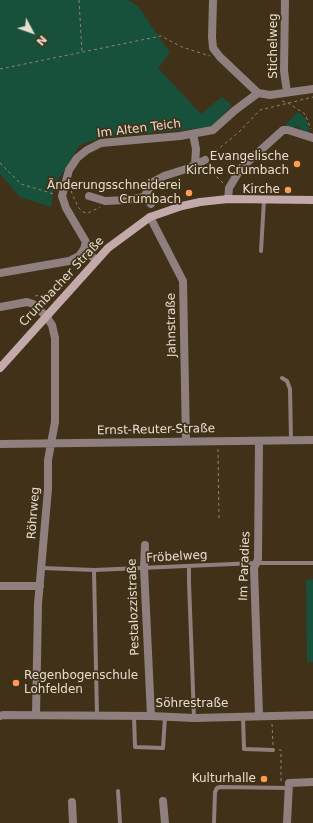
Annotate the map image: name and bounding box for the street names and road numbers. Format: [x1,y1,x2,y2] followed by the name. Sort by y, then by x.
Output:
[267,13,281,79] street label: Stichelweg
[96,117,182,141] street label: Im Alten Teich
[17,234,107,330] street label: Crumbacher Straße
[164,293,180,357] street label: Jahnstraße
[97,422,215,438] street label: Ernst-Reuter-Straße
[25,486,43,540] street label: Röhrweg
[237,531,253,601] street label: Im Paradies
[146,548,208,566] street label: Fröbelweg
[125,558,143,656] street label: Pestalozzistraße
[156,697,228,711] street label: Söhrestraße

